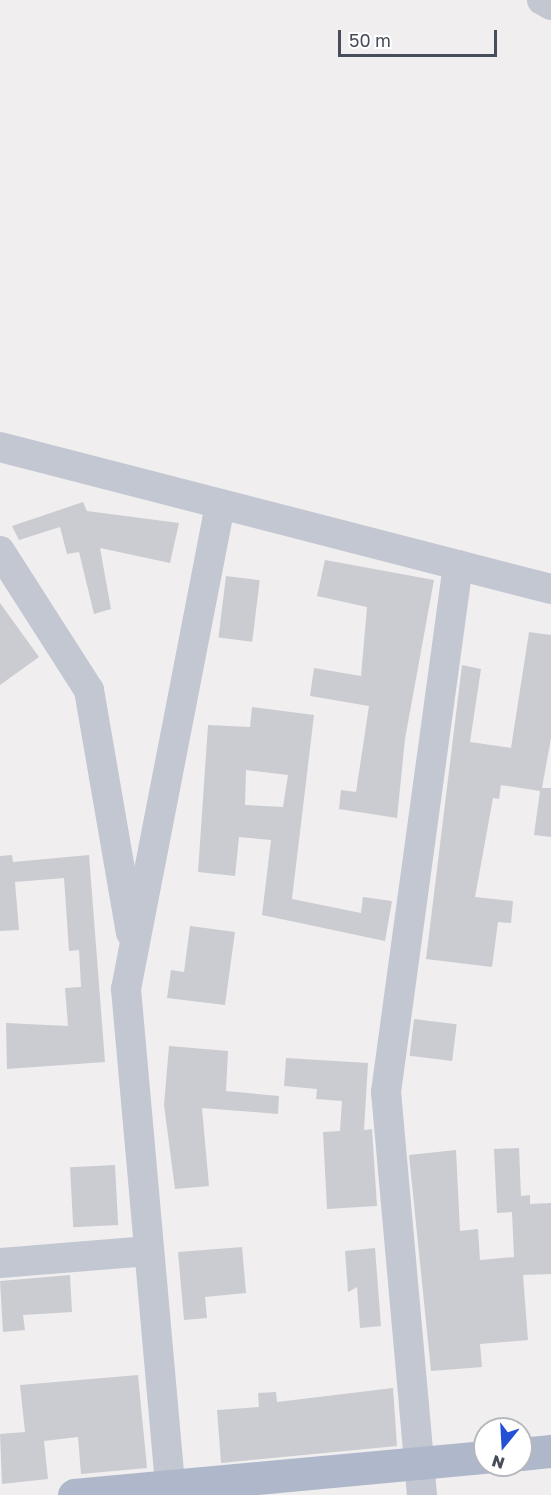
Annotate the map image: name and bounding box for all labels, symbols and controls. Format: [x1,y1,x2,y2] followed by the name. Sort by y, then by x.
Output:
[341,18,500,56] scale bar
[349,29,391,51] text: 50 m
[473,1417,533,1477] north arrow
[489,1451,507,1474] text: N

